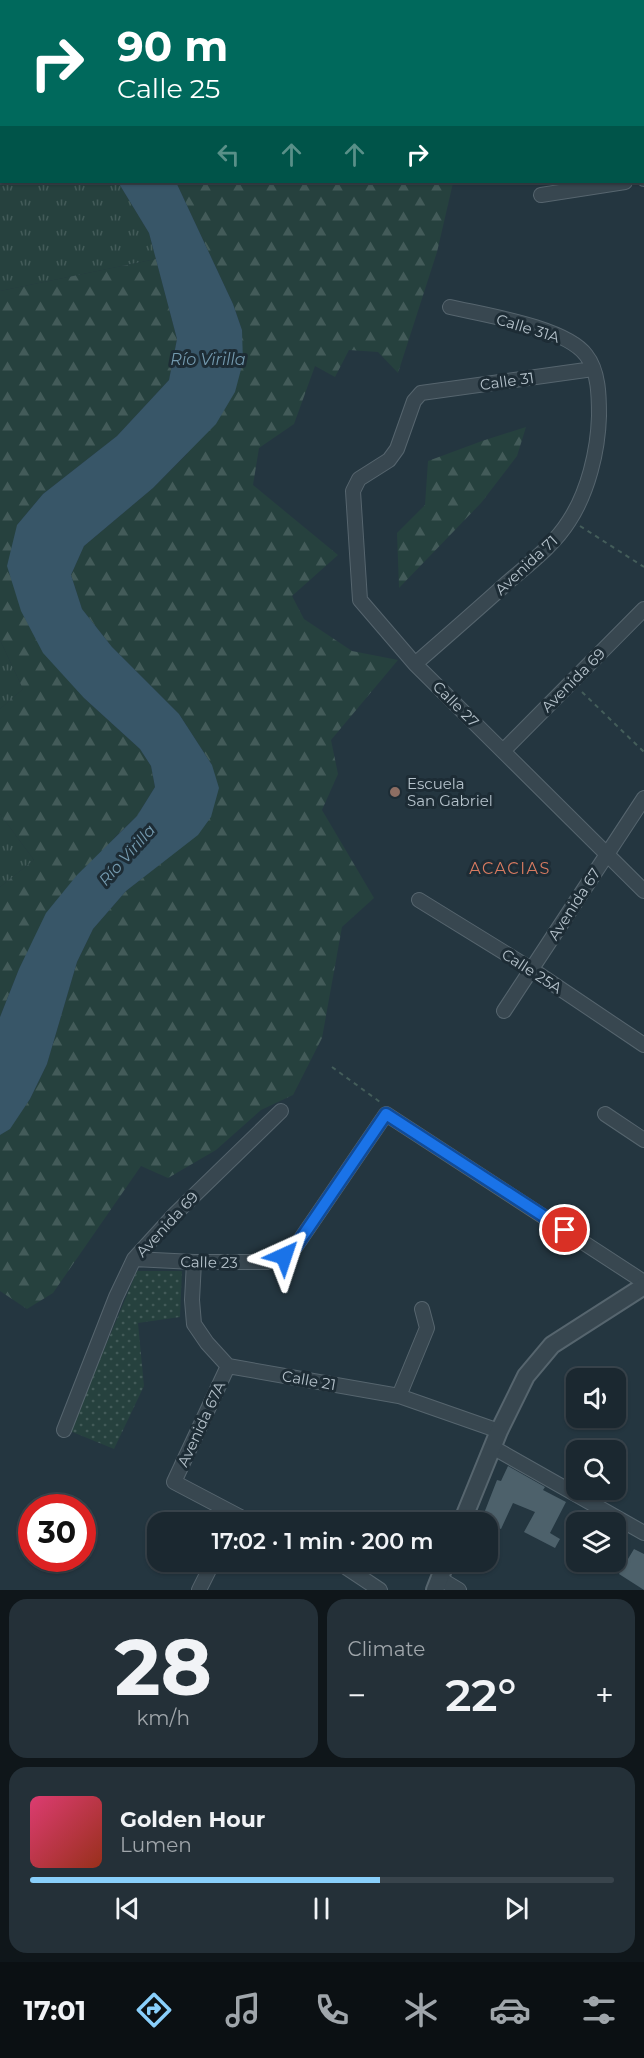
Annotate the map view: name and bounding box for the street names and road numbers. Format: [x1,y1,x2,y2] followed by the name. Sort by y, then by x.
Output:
[494,309,562,347] street label: Calle 31A
[479,368,535,394] street label: Calle 31
[491,531,561,599] street label: Avenida 71
[537,644,609,716] street label: Avenida 69
[429,677,483,731] street label: Calle 27
[544,864,604,944] street label: Avenida 67
[498,944,566,998] street label: Calle 25A
[132,1187,202,1261] street label: Avenida 69
[180,1252,238,1272] street label: Calle 23
[281,1366,337,1394] street label: Calle 21
[173,1378,229,1470] street label: Avenida 67A

